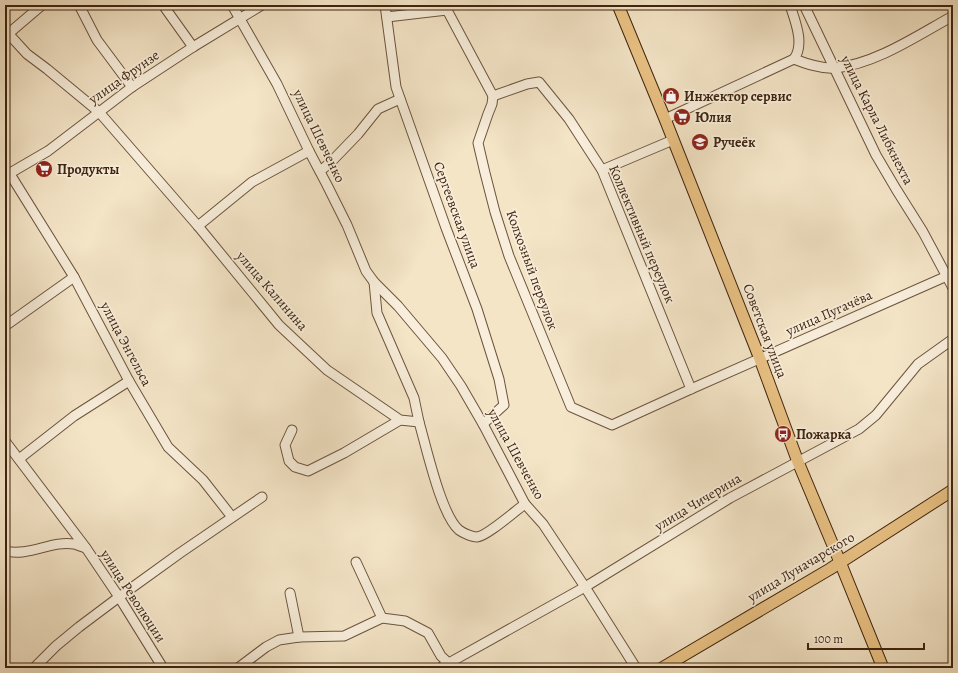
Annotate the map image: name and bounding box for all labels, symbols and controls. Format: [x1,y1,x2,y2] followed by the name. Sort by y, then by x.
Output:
[84,46,163,109] street label: улица Фрунзе
[836,51,918,188] street label: улица Карла Либкнехта
[288,85,350,186] street label: улица Шевченко
[661,86,681,106] shop icon: Инжектор сервис
[684,87,792,106] place label: Инжектор сервис
[672,107,692,127] supermarket icon: Юлия
[695,108,732,127] place label: Юлия
[690,132,710,152] school or university icon: Ручеёк
[713,133,756,152] place label: Ручеёк
[34,159,54,179] supermarket icon: Продукты
[429,159,485,272] street label: Сергеевская улица
[57,160,119,179] place label: Продукты
[604,162,680,306] street label: Коллективный переулок
[501,207,563,333] street label: Колхозный переулок
[231,246,312,335] street label: улица Калинина
[738,281,792,381] street label: Советская улица
[782,285,876,341] street label: улица Пугачёва
[95,298,156,390] street label: улица Энгельса
[483,404,549,503] street label: улица Шевченко
[773,424,793,444] bus stop icon: Пожарка
[796,425,852,444] place label: Пожарка
[650,468,745,536] street label: улица Чичерина
[743,528,858,607] street label: улица Луначарского
[95,545,170,646] street label: улица Революции
[808,625,924,651] scale bar
[814,631,843,647] text: 100 m

